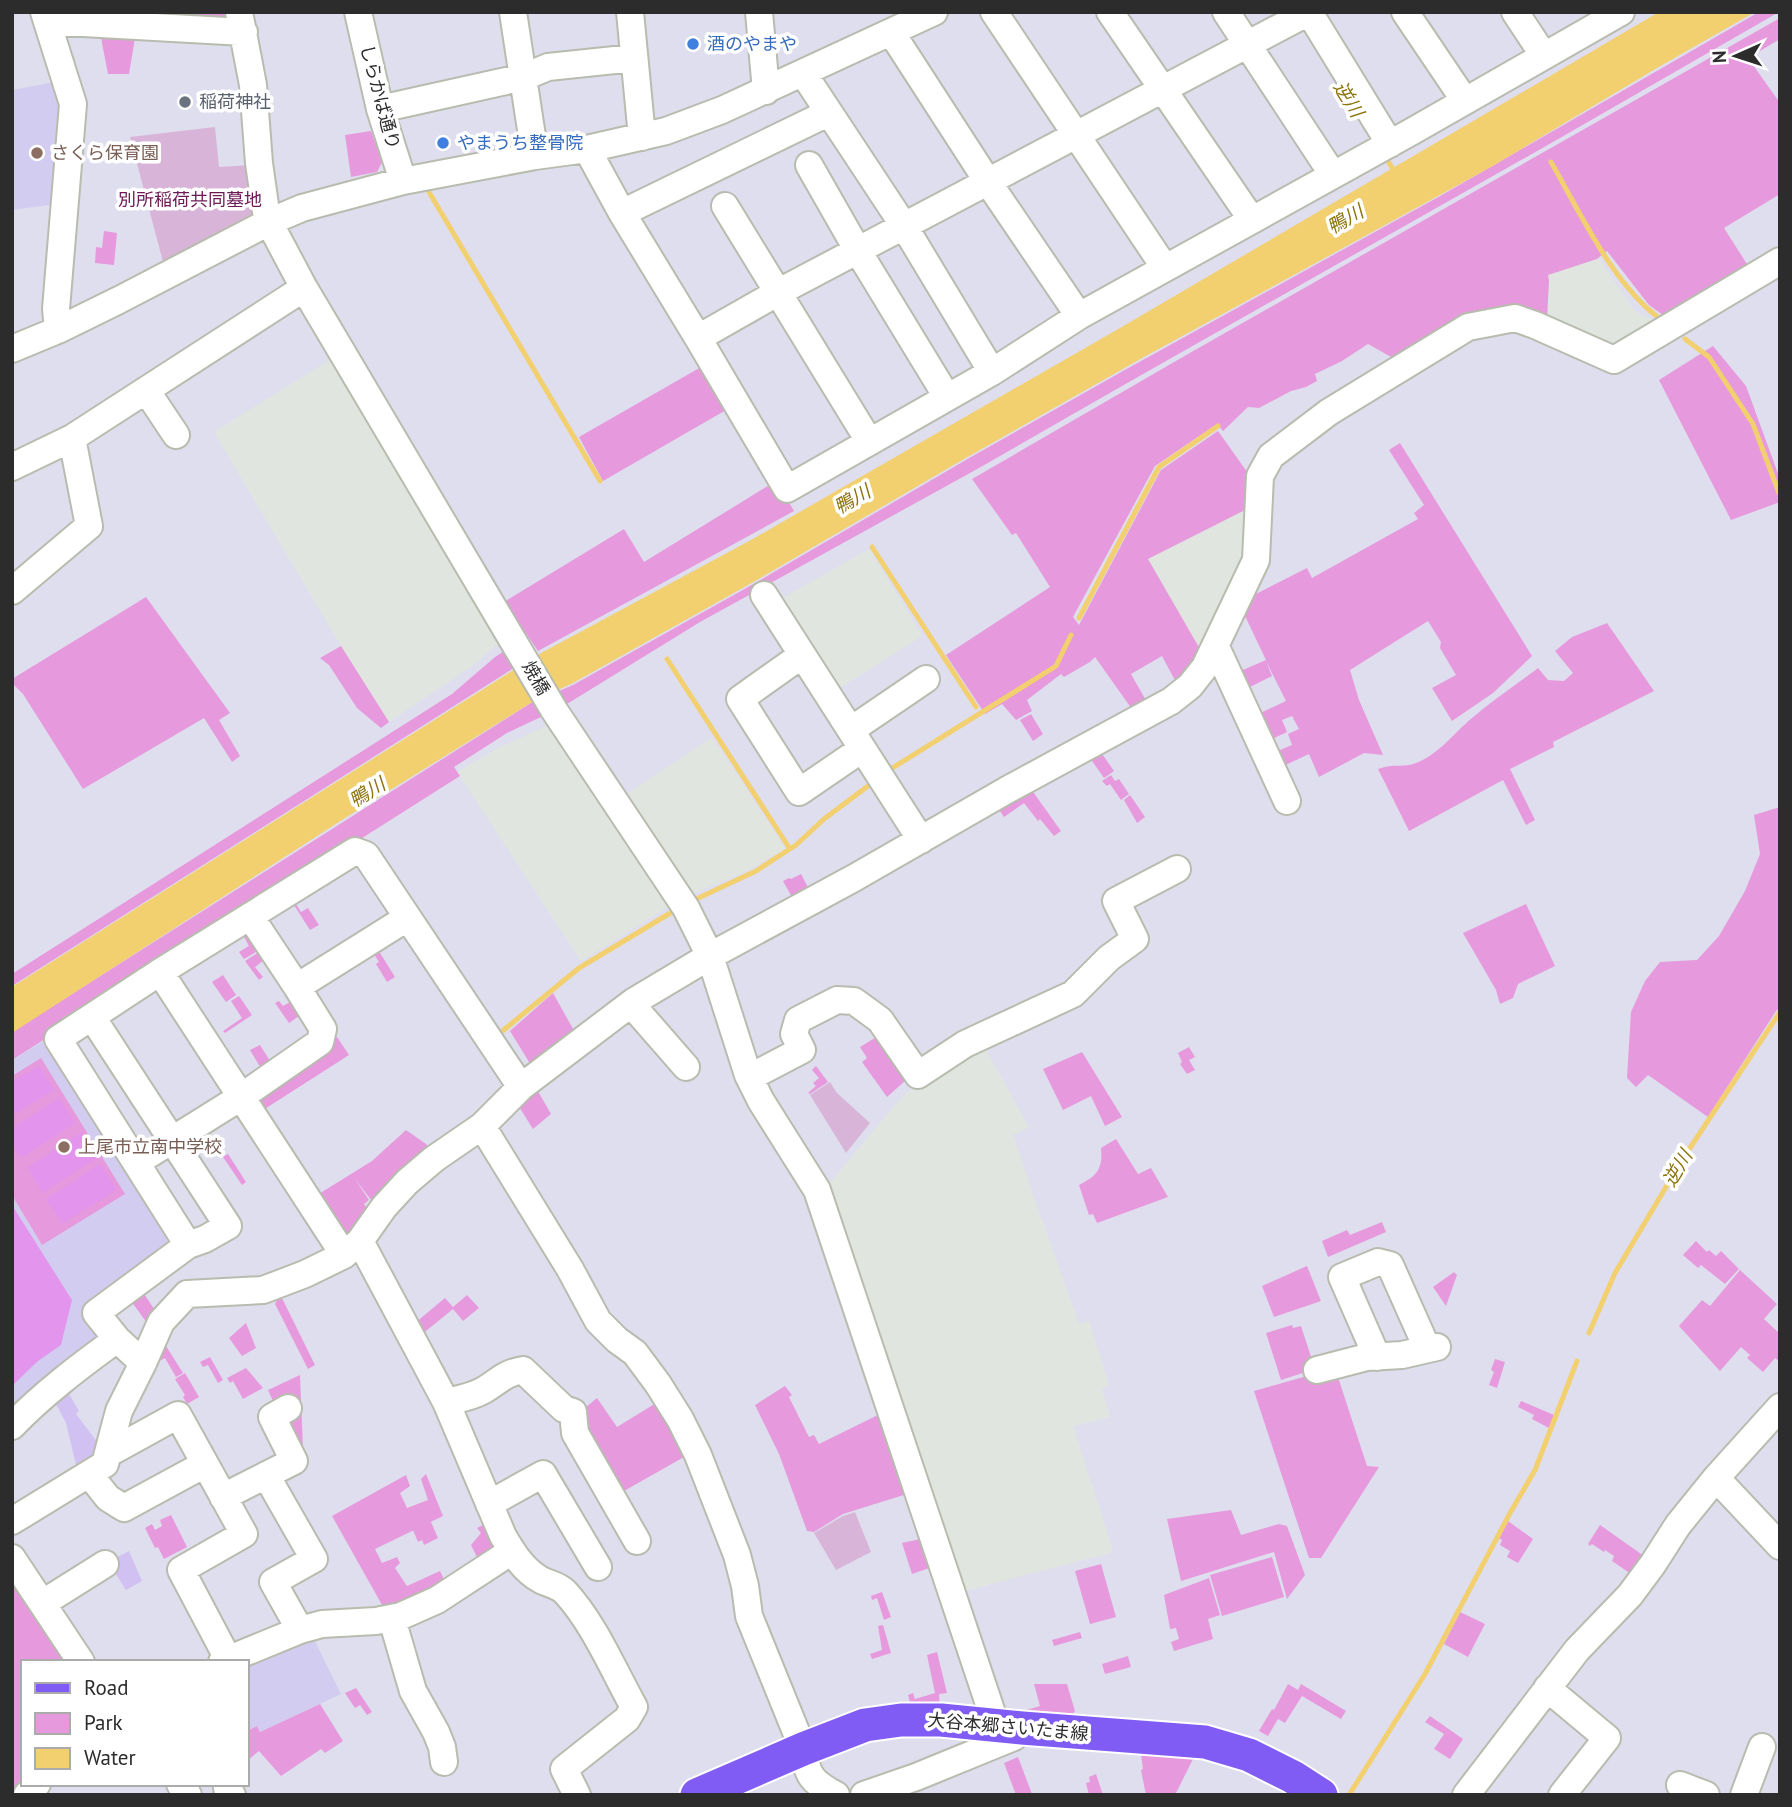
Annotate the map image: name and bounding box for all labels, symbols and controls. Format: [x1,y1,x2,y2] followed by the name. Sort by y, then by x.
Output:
[1701,21,1771,91] north arrow
[707,32,797,55] place label: 酒のやまや
[685,36,701,52] marker: 酒のやまや
[355,42,406,152] street label: しらかば通り
[1707,50,1731,64] text: N
[1329,77,1370,123] water label: 逆川
[199,90,271,113] place label: 稲荷神社
[177,94,193,110] marker: 稲荷神社
[457,131,583,154] place label: やまうち整骨院
[435,135,451,151] marker: やまうち整骨院
[51,141,159,164] place label: さくら保育園
[29,145,45,161] marker: さくら保育園
[118,188,262,211] park label: 別所稲荷共同墓地
[1323,198,1369,239] water label: 鴨川
[830,478,876,519] water label: 鴨川
[517,656,555,699] street label: 焼橋
[345,771,391,812] water label: 鴨川
[78,1135,222,1158] place label: 上尾市立南中学校
[56,1139,72,1155] marker: 上尾市立南中学校
[1657,1144,1698,1190] water label: 逆川
[21,1660,248,1786] legend
[84,1674,128,1701] text: Road
[927,1708,1089,1745] street label: 大谷本郷さいたま線
[84,1709,123,1736] text: Park
[84,1744,136,1771] text: Water

